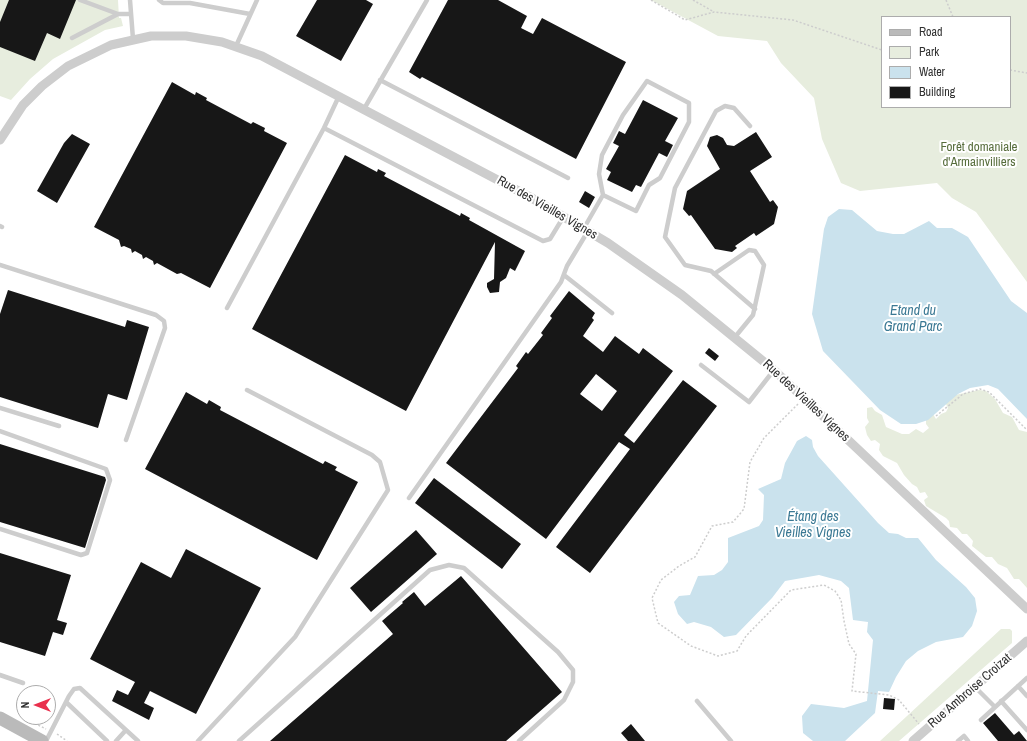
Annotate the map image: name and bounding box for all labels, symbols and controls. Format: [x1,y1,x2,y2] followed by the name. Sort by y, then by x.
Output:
[881,16,1011,108] legend
[919,24,943,40] text: Road
[919,44,939,60] text: Park
[919,64,945,80] text: Water
[919,84,955,100] text: Building
[940,140,1018,171] park label: Forêt domaniale d'Armainvilliers
[494,173,600,243] street label: Rue des Vieilles Vignes
[884,303,942,336] water label: Etand du Grand Parc
[759,357,853,445] street label: Rue des Vieilles Vignes
[775,509,851,542] water label: Étang des Vieilles Vignes
[925,651,1015,731] street label: Rue Ambroise Croizat
[16,685,56,725] north arrow
[18,702,32,708] text: N

